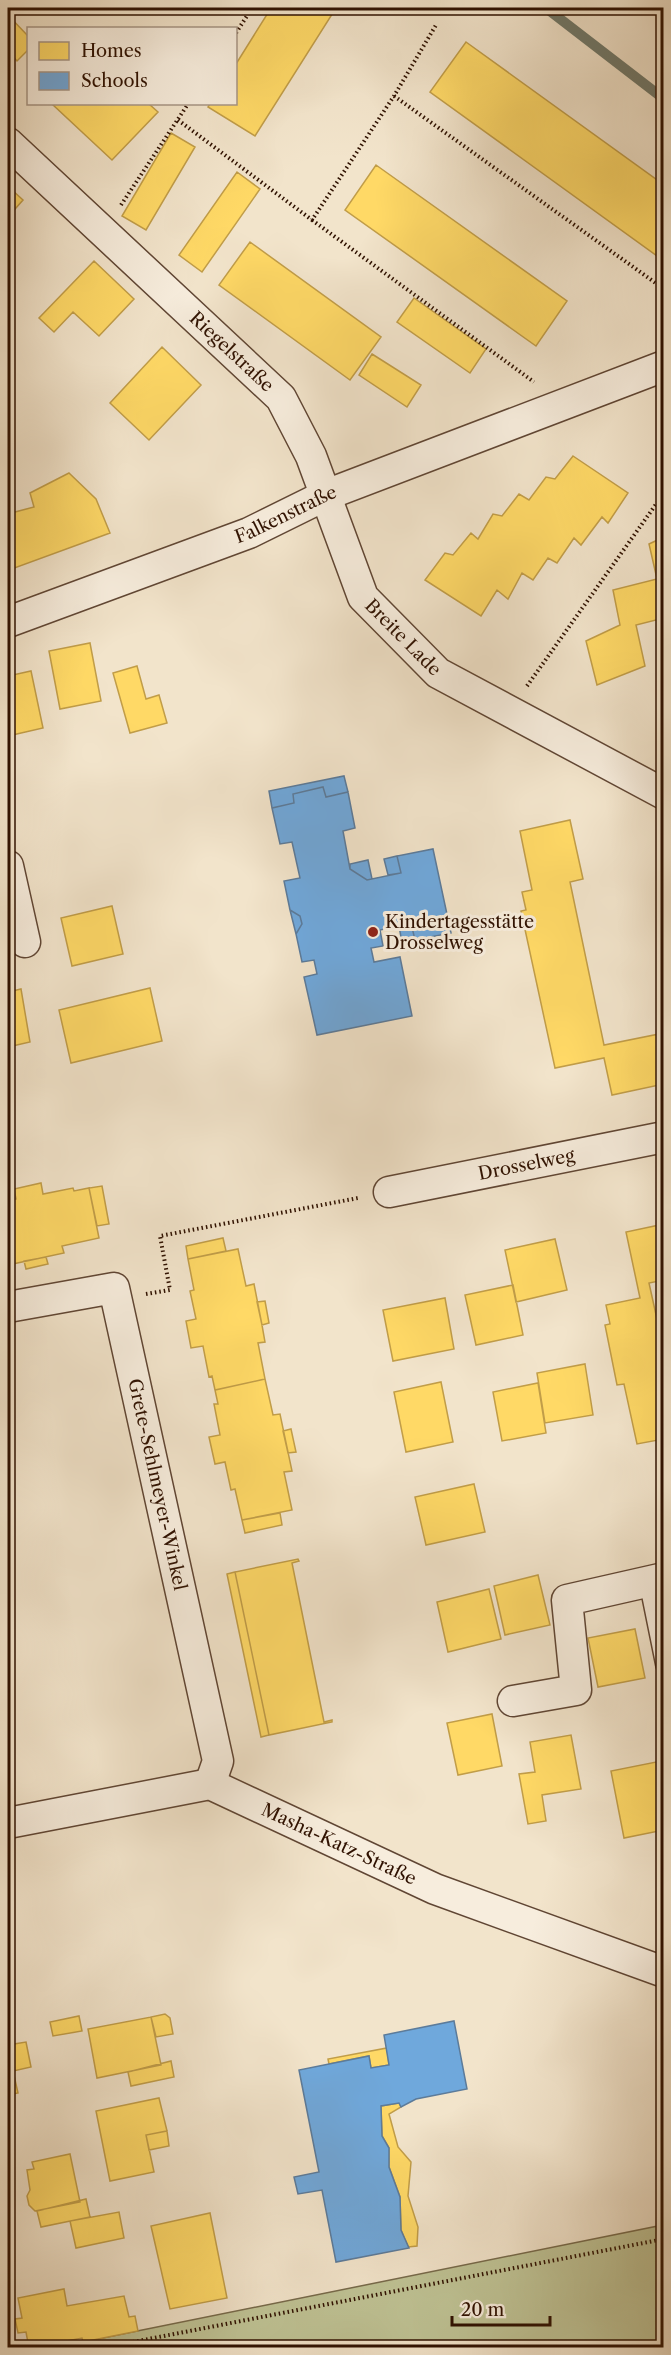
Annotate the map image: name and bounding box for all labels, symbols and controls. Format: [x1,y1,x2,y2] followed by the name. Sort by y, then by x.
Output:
[27,27,237,105] legend
[81,40,142,62] text: Homes
[81,70,148,92] text: Schools
[185,307,278,397] street label: Riegelstraße
[232,481,340,548] street label: Falkenstraße
[360,594,446,680] street label: Breite Lade
[385,911,534,954] place label: Kindertagesstätte Drosselweg
[366,925,380,939] marker: Kindertagesstätte Drosselweg
[476,1144,577,1185] street label: Drosselweg
[123,1377,191,1593] street label: Grete-Sehlmeyer-Winkel
[258,1799,420,1890] street label: Masha-Katz-Straße
[452,2289,550,2327] scale bar
[461,2299,505,2321] text: 20 m

